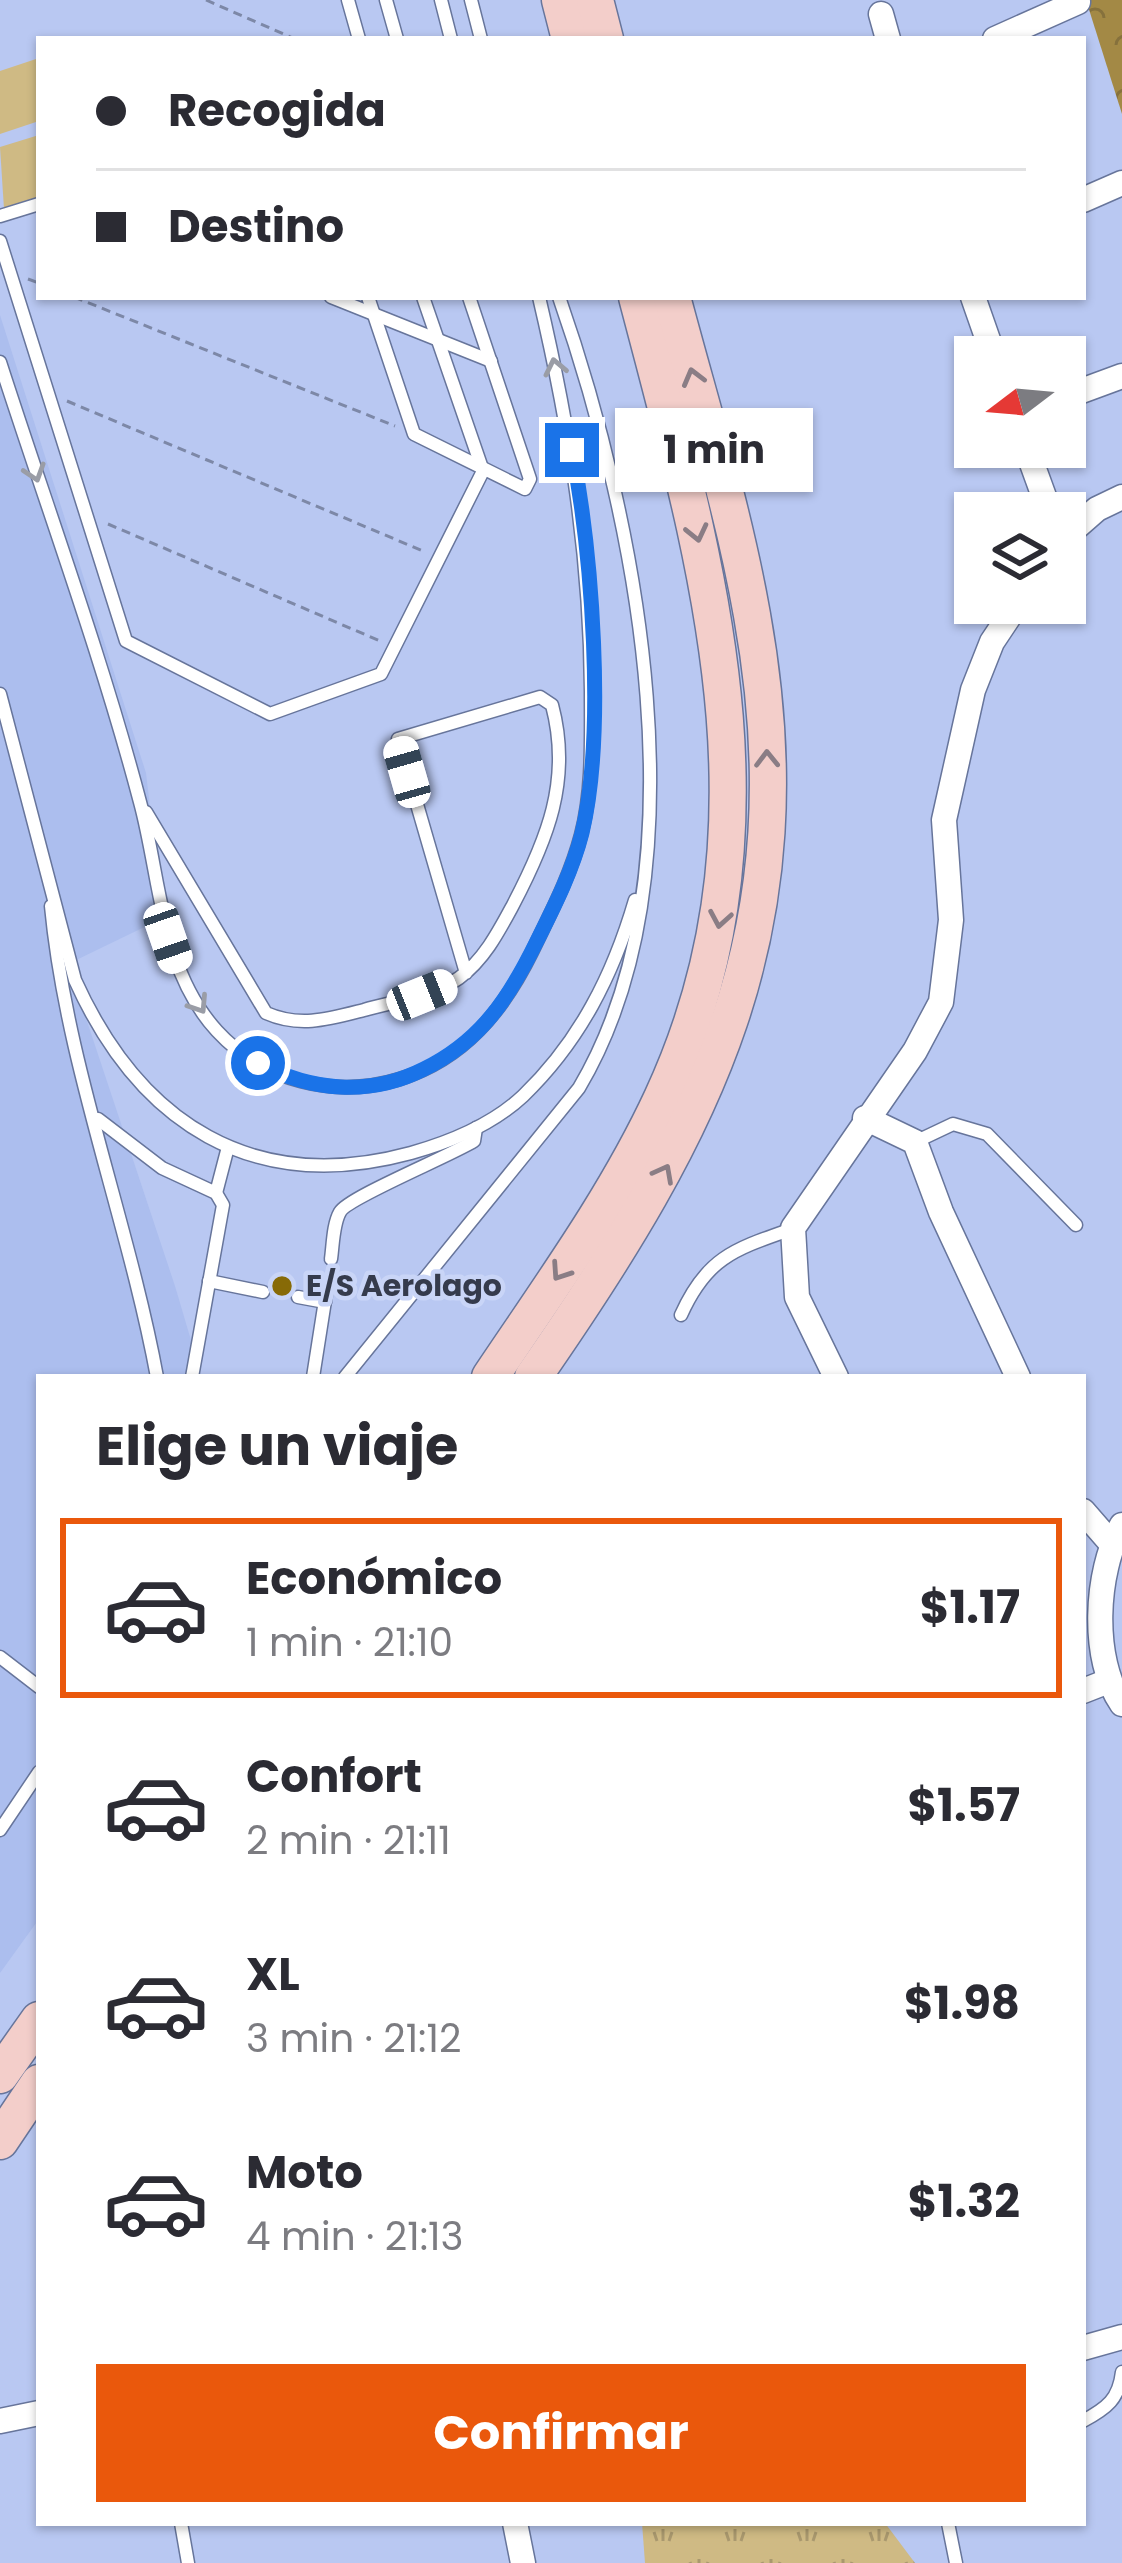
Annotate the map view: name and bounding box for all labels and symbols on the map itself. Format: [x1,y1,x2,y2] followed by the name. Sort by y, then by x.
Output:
[954,336,1086,468] north arrow
[544,358,569,378] one-way arrow
[683,368,708,388] one-way arrow
[614,408,812,492] callout: 1 min
[545,423,599,477] route end
[21,462,46,483] one-way arrow
[683,522,708,542] one-way arrow
[380,732,434,812] car
[754,749,780,768] one-way arrow
[139,898,197,978] car
[708,909,733,929] one-way arrow
[382,965,462,1025] car
[184,991,206,1013] one-way arrow
[231,1036,285,1090] route start
[650,1164,673,1185] one-way arrow
[553,1259,575,1281] one-way arrow
[306,1264,502,1307] place label: E/S Aerolago
[269,1273,295,1299] marker: E/S Aerolago

